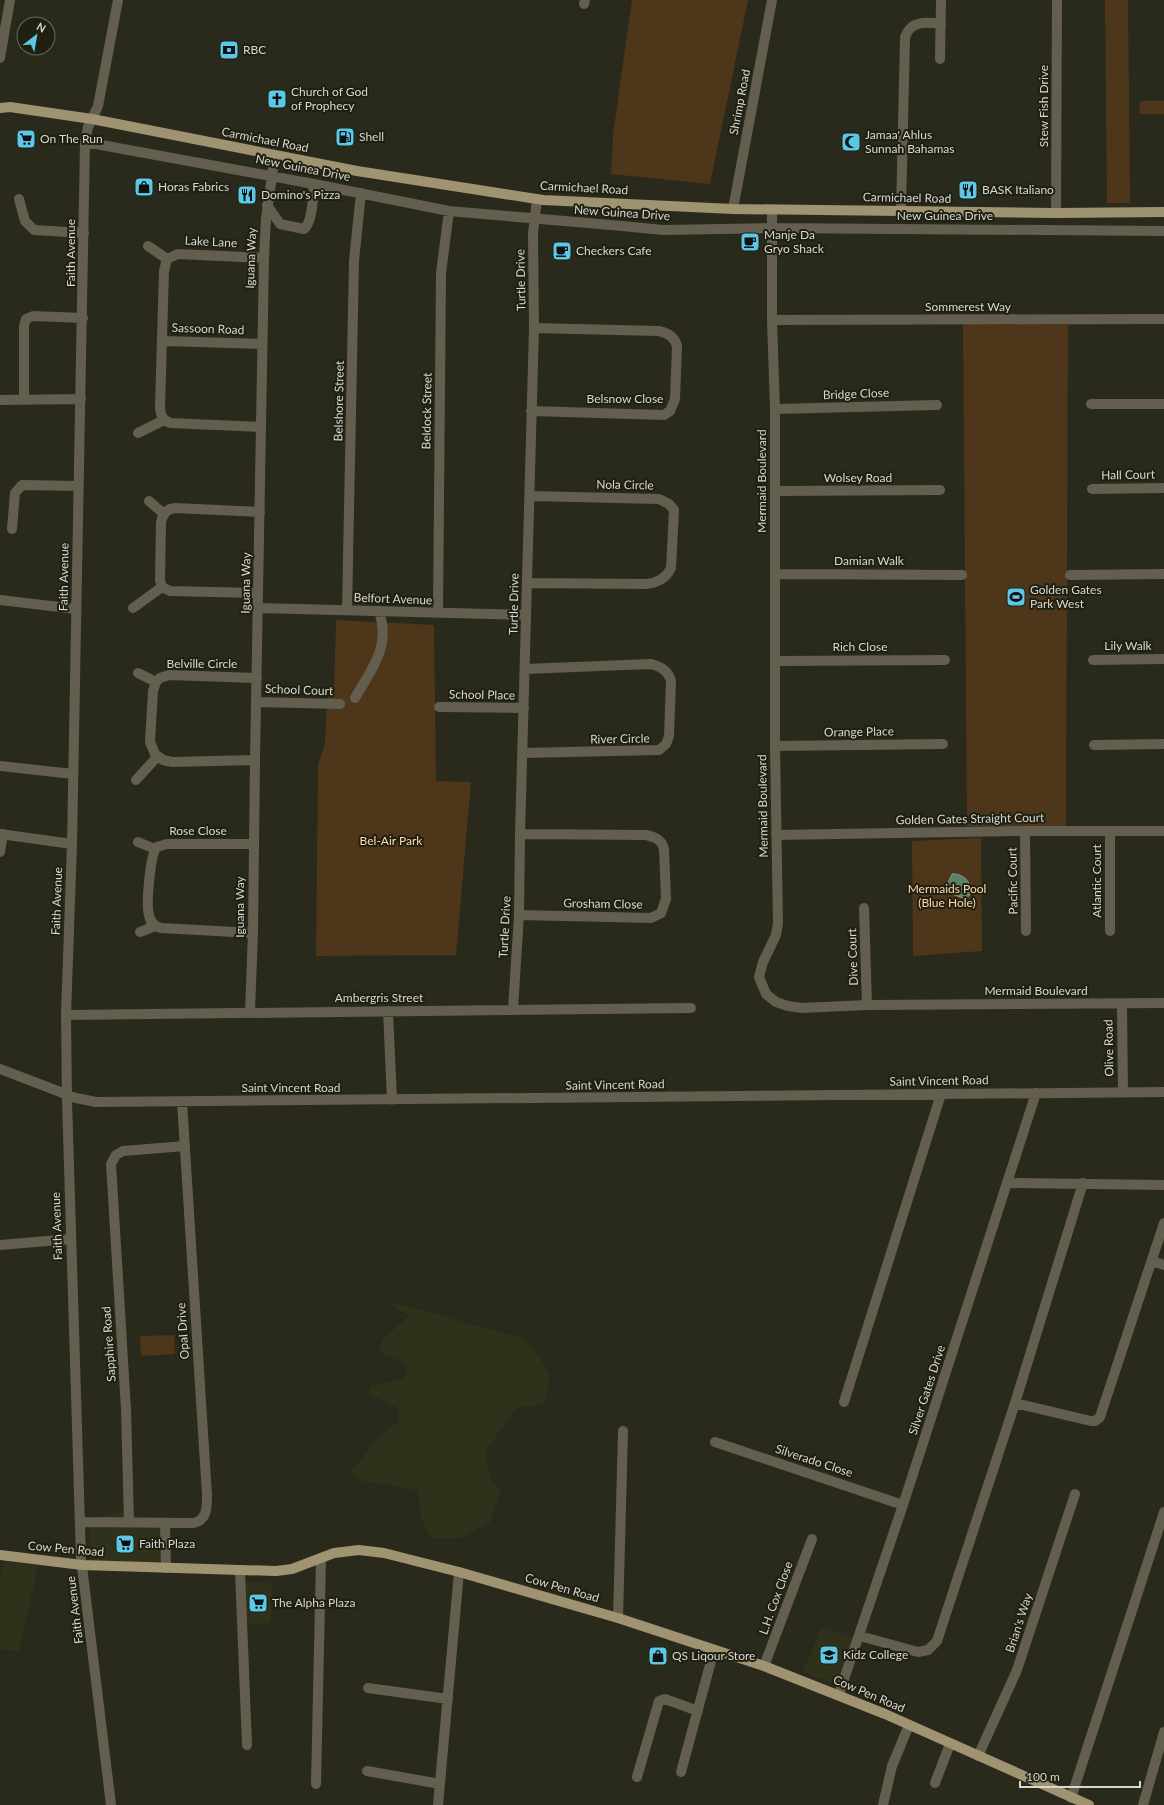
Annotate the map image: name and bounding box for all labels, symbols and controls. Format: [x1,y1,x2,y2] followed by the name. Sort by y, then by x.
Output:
[16,16,56,56] north arrow
[34,19,48,35] text: N
[218,39,240,61] bank icon: RBC
[243,42,266,57] place label: RBC
[1036,65,1051,147] street label: Stew Fish Drive
[726,68,753,136] street label: Shrimp Road
[291,84,368,113] place label: Church of God of Prophecy
[266,88,288,110] church icon: Church of God of Prophecy
[220,124,310,155] street label: Carmichael Road
[334,126,356,148] fuel station icon: Shell
[865,127,955,156] place label: Jamaa' Ahlus Sunnah Bahamas
[15,128,37,150] supermarket icon: On The Run
[359,129,384,144] place label: Shell
[40,131,103,146] place label: On The Run
[840,131,862,153] mosque icon: Jamaa' Ahlus Sunnah Bahamas
[254,151,352,184] street label: New Guinea Drive
[133,176,155,198] shop icon: Horas Fabrics
[540,178,629,197] street label: Carmichael Road
[158,179,229,194] place label: Horas Fabrics
[957,179,979,201] restaurant icon: BASK Italiano
[982,182,1054,197] place label: BASK Italiano
[236,184,258,206] restaurant icon: Domino's Pizza
[261,187,340,202] place label: Domino's Pizza
[863,189,951,206] street label: Carmichael Road
[573,202,671,223] street label: New Guinea Drive
[897,208,993,223] street label: New Guinea Drive
[63,219,78,287] street label: Faith Avenue
[242,226,259,289] street label: Iguana Way
[764,227,825,256] place label: Manje Da Gryo Shack
[739,231,761,253] cafe icon: Manje Da Gryo Shack
[184,233,238,250] street label: Lake Lane
[551,240,573,262] cafe icon: Checkers Cafe
[576,243,652,258] place label: Checkers Cafe
[512,249,529,311] street label: Turtle Drive
[925,299,1012,314] street label: Sommerest Way
[171,320,245,337] street label: Sassoon Road
[330,360,347,441] street label: Belshore Street
[418,372,435,450] street label: Beldock Street
[823,385,889,402] street label: Bridge Close
[587,391,663,406] street label: Belsnow Close
[754,429,769,533] street label: Mermaid Boulevard
[1101,467,1156,482] street label: Hall Court
[824,470,892,485] street label: Wolsey Road
[596,476,654,493] street label: Nola Circle
[55,543,72,611] street label: Faith Avenue
[237,551,254,614] street label: Iguana Way
[834,553,905,568] street label: Damian Walk
[505,573,522,635] street label: Turtle Drive
[1030,582,1102,611] place label: Golden Gates Park West
[1005,586,1027,608] sports icon: Golden Gates Park West
[353,590,433,607] street label: Belfort Avenue
[1104,638,1153,653] street label: Lily Walk
[833,639,888,654] street label: Rich Close
[167,656,237,671] street label: Belville Circle
[265,681,334,698] street label: School Court
[449,686,515,703] street label: School Place
[824,723,894,740] street label: Orange Place
[590,730,650,747] street label: River Circle
[754,754,771,858] street label: Mermaid Boulevard
[896,810,1045,827] street label: Golden Gates Straight Court
[169,823,227,838] street label: Rose Close
[360,833,423,848] park label: Bel-Air Park
[1089,843,1104,918] street label: Atlantic Court
[1004,847,1021,915] street label: Pacific Court
[48,867,65,935] street label: Faith Avenue
[232,876,247,938] street label: Iguana Way
[908,881,986,910] park label: Mermaids Pool (Blue Hole)
[563,895,643,912] street label: Grosham Close
[495,896,514,958] street label: Turtle Drive
[844,927,861,986] street label: Dive Court
[984,983,1088,998] street label: Mermaid Boulevard
[335,990,424,1005] street label: Ambergris Street
[1101,1019,1116,1077] street label: Olive Road
[889,1072,989,1089] street label: Saint Vincent Road
[565,1076,665,1093] street label: Saint Vincent Road
[241,1080,341,1095] street label: Saint Vincent Road
[48,1192,65,1260] street label: Faith Avenue
[173,1302,192,1360] street label: Opal Drive
[98,1306,119,1382] street label: Sapphire Road
[905,1343,948,1437] street label: Silver Gates Drive
[774,1441,855,1480] street label: Silverado Close
[114,1533,136,1555] supermarket icon: Faith Plaza
[139,1536,195,1551] place label: Faith Plaza
[27,1538,105,1559] street label: Cow Pen Road
[755,1559,796,1636] street label: L.H. Cox Close
[523,1570,601,1605] street label: Cow Pen Road
[63,1575,86,1645] street label: Faith Avenue
[1002,1590,1035,1654] street label: Brian's Way
[247,1592,269,1614] supermarket icon: The Alpha Plaza
[272,1595,355,1610] place label: The Alpha Plaza
[818,1644,840,1666] school or university icon: Kidz College
[647,1645,669,1667] shop icon: QS Liqour Store
[843,1647,908,1662] place label: Kidz College
[672,1648,755,1663] place label: QS Liqour Store
[831,1672,907,1715] street label: Cow Pen Road
[1020,1763,1140,1789] scale bar
[1026,1769,1060,1784] text: 100 m

